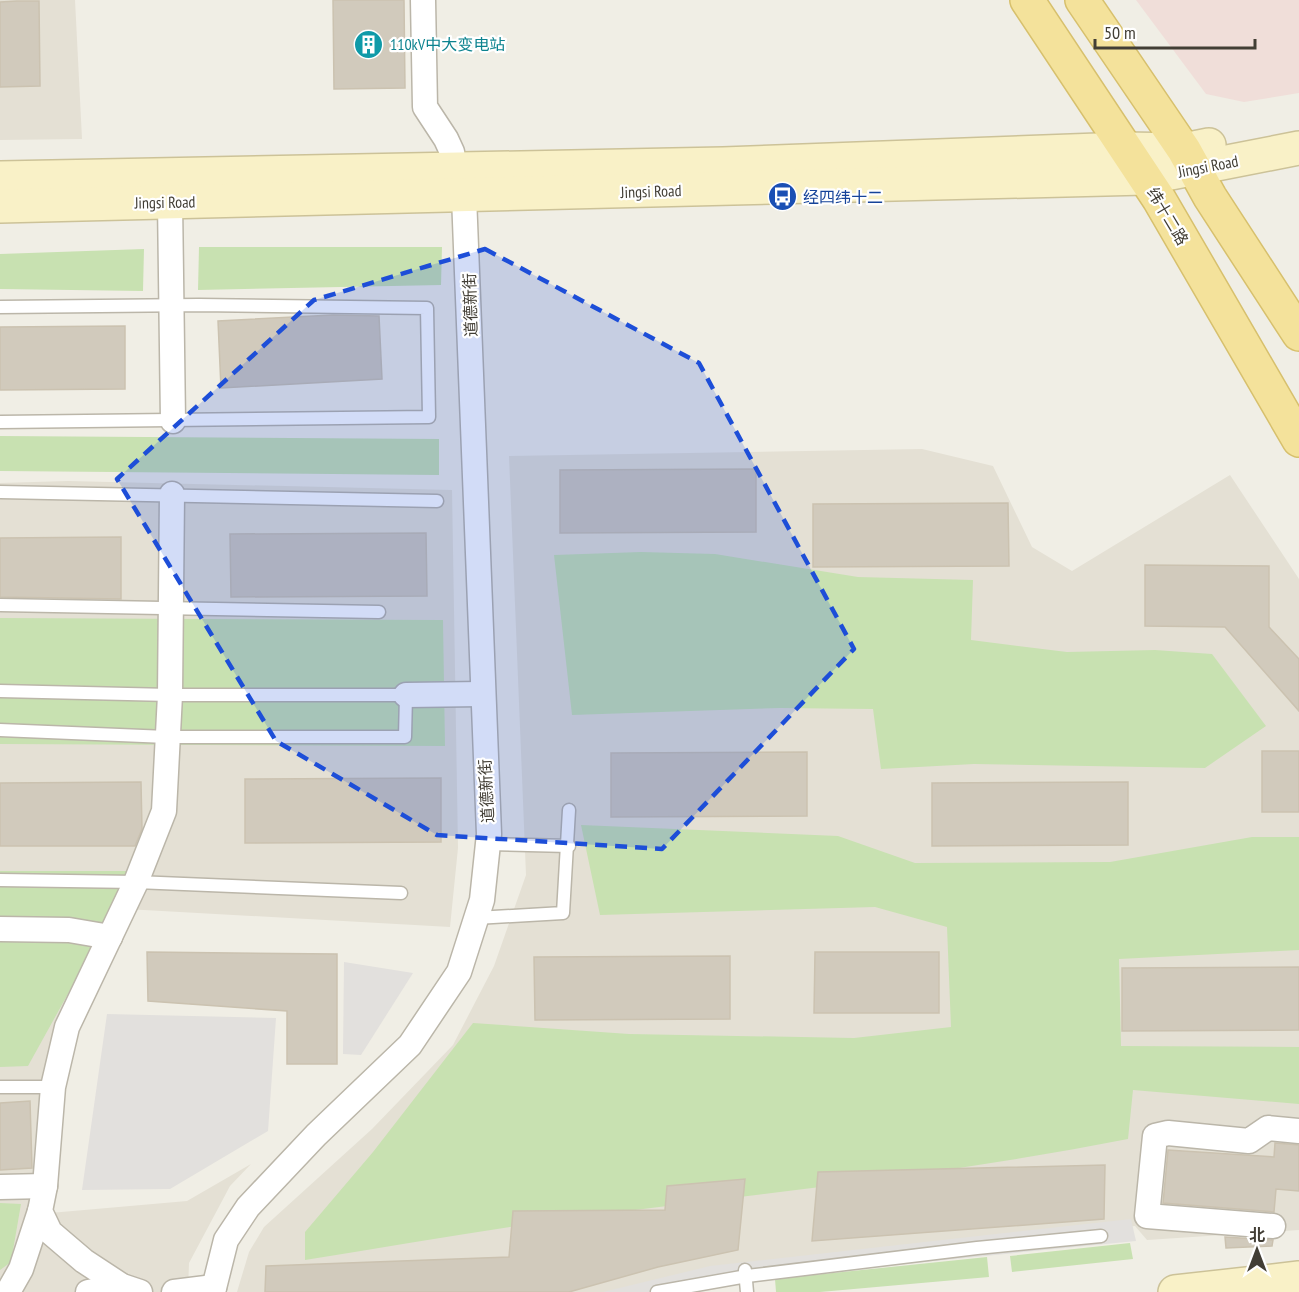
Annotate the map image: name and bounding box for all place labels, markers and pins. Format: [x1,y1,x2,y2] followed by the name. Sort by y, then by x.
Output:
[353,28,385,60] building icon: 110kV中大变电站
[390,34,505,54] place label: 110kV中大变电站
[766,181,798,213] bus stop icon: 经四纬十二
[803,187,883,207] place label: 经四纬十二

